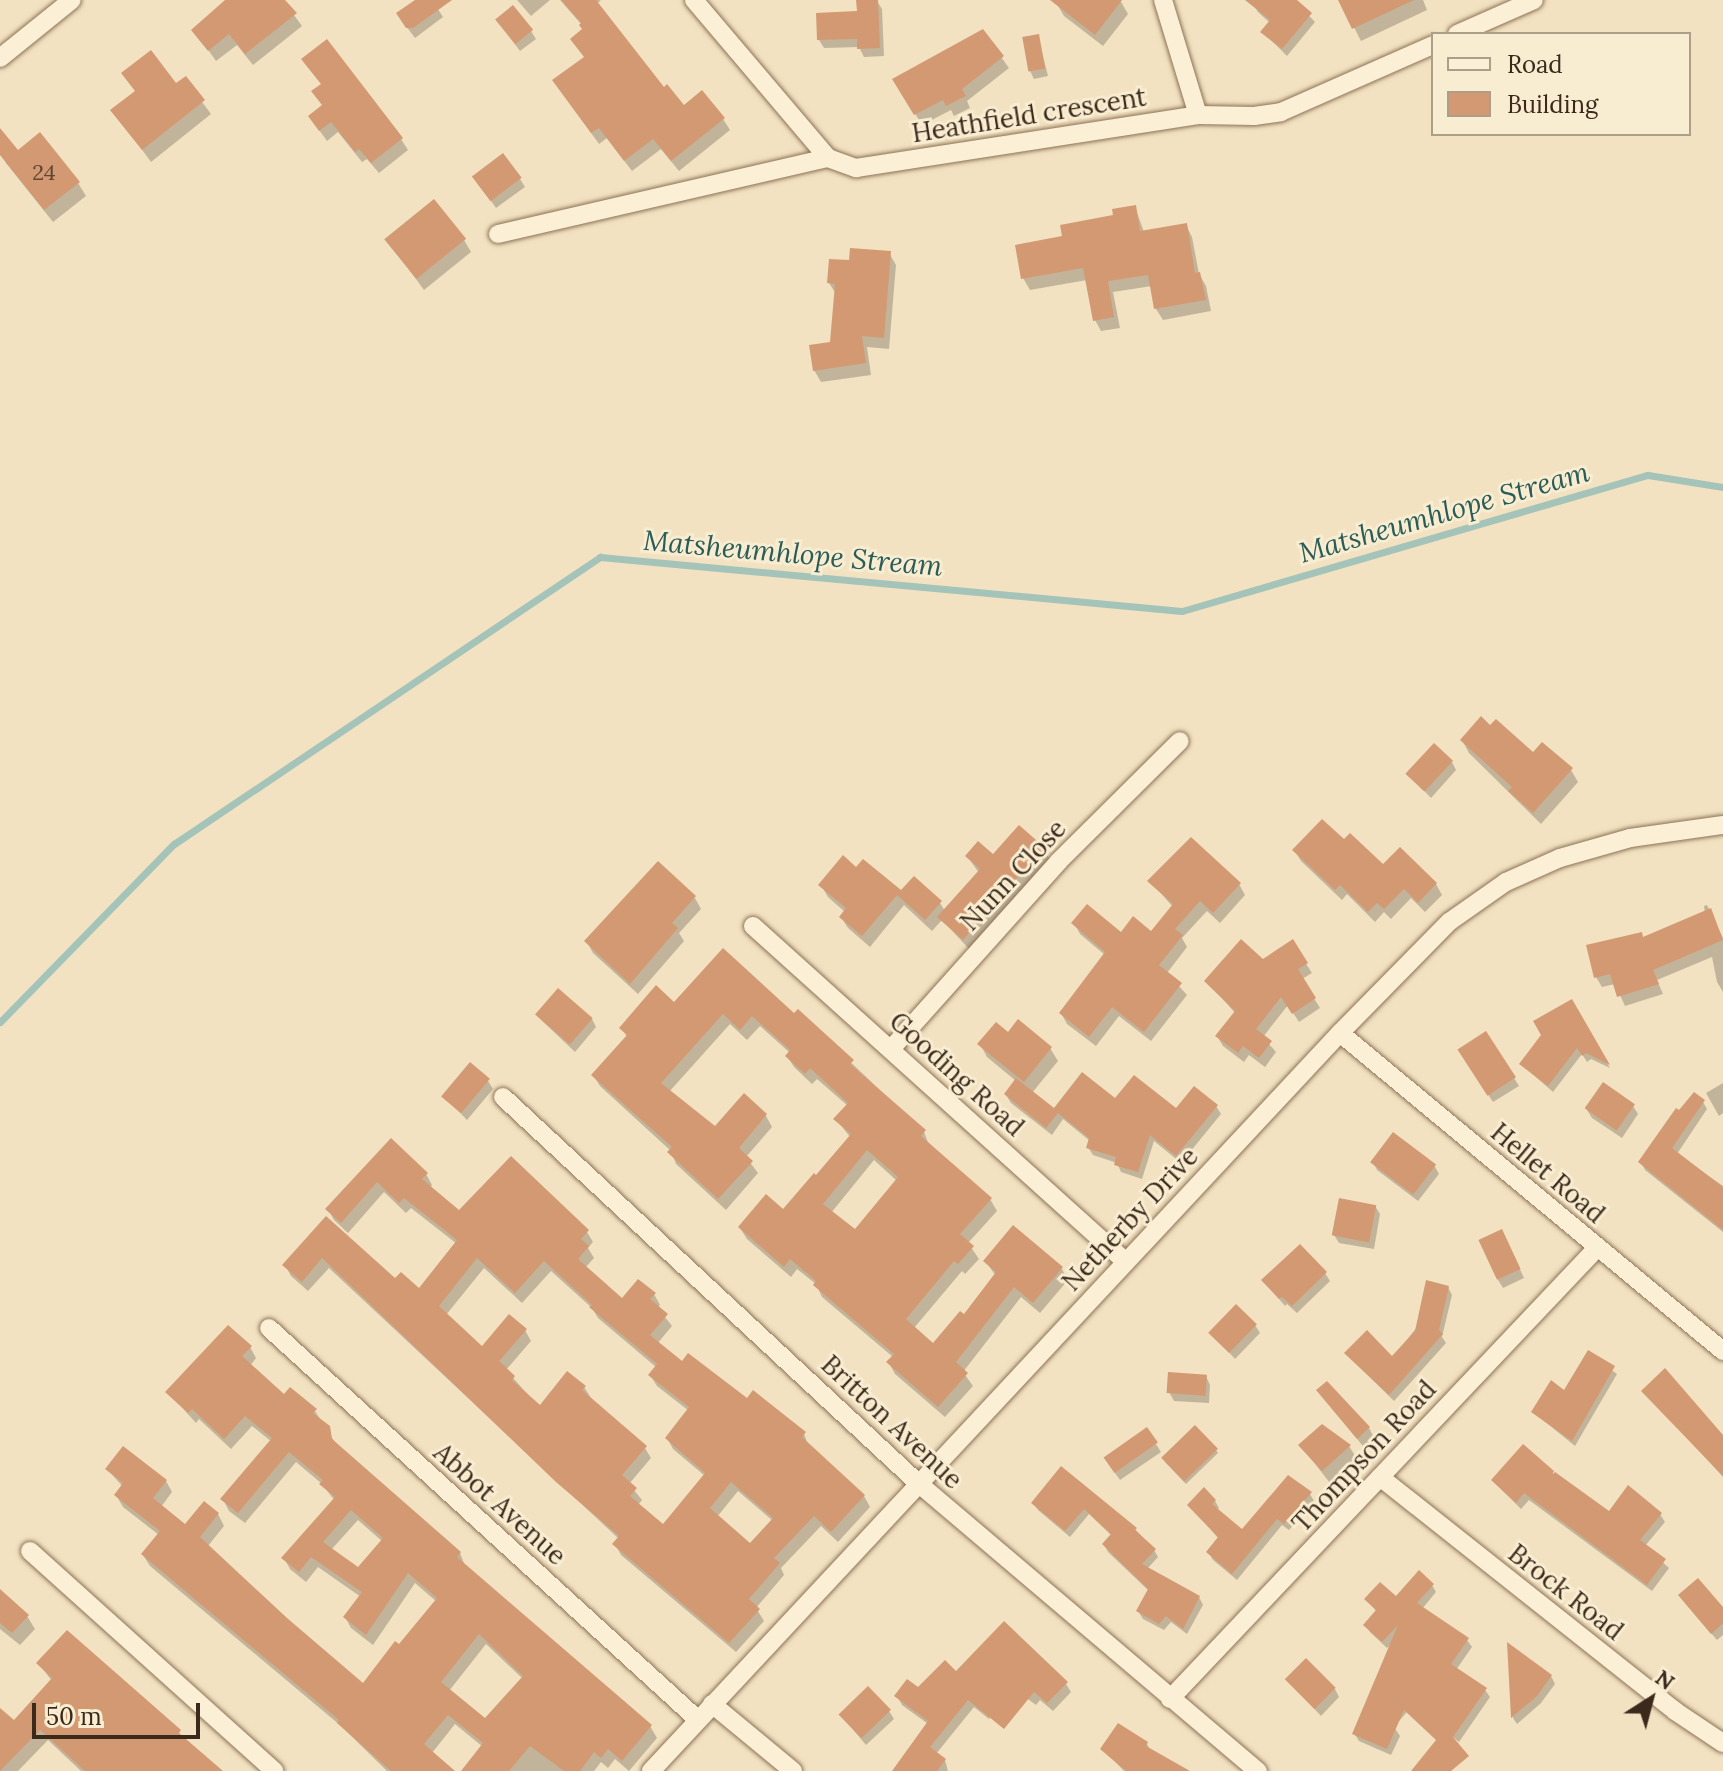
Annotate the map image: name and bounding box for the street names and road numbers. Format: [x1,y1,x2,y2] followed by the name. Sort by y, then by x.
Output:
[910,81,1148,149] street label: Heathfield crescent
[954,813,1072,937] street label: Nunn Close
[883,1005,1031,1143] street label: Gooding Road
[1485,1116,1611,1230] street label: Hellet Road
[1056,1141,1204,1297] street label: Netherby Drive
[815,1349,969,1495] street label: Britton Avenue
[1286,1374,1442,1538] street label: Thompson Road
[428,1437,572,1571] street label: Abbot Avenue
[1502,1537,1630,1647] street label: Brock Road

